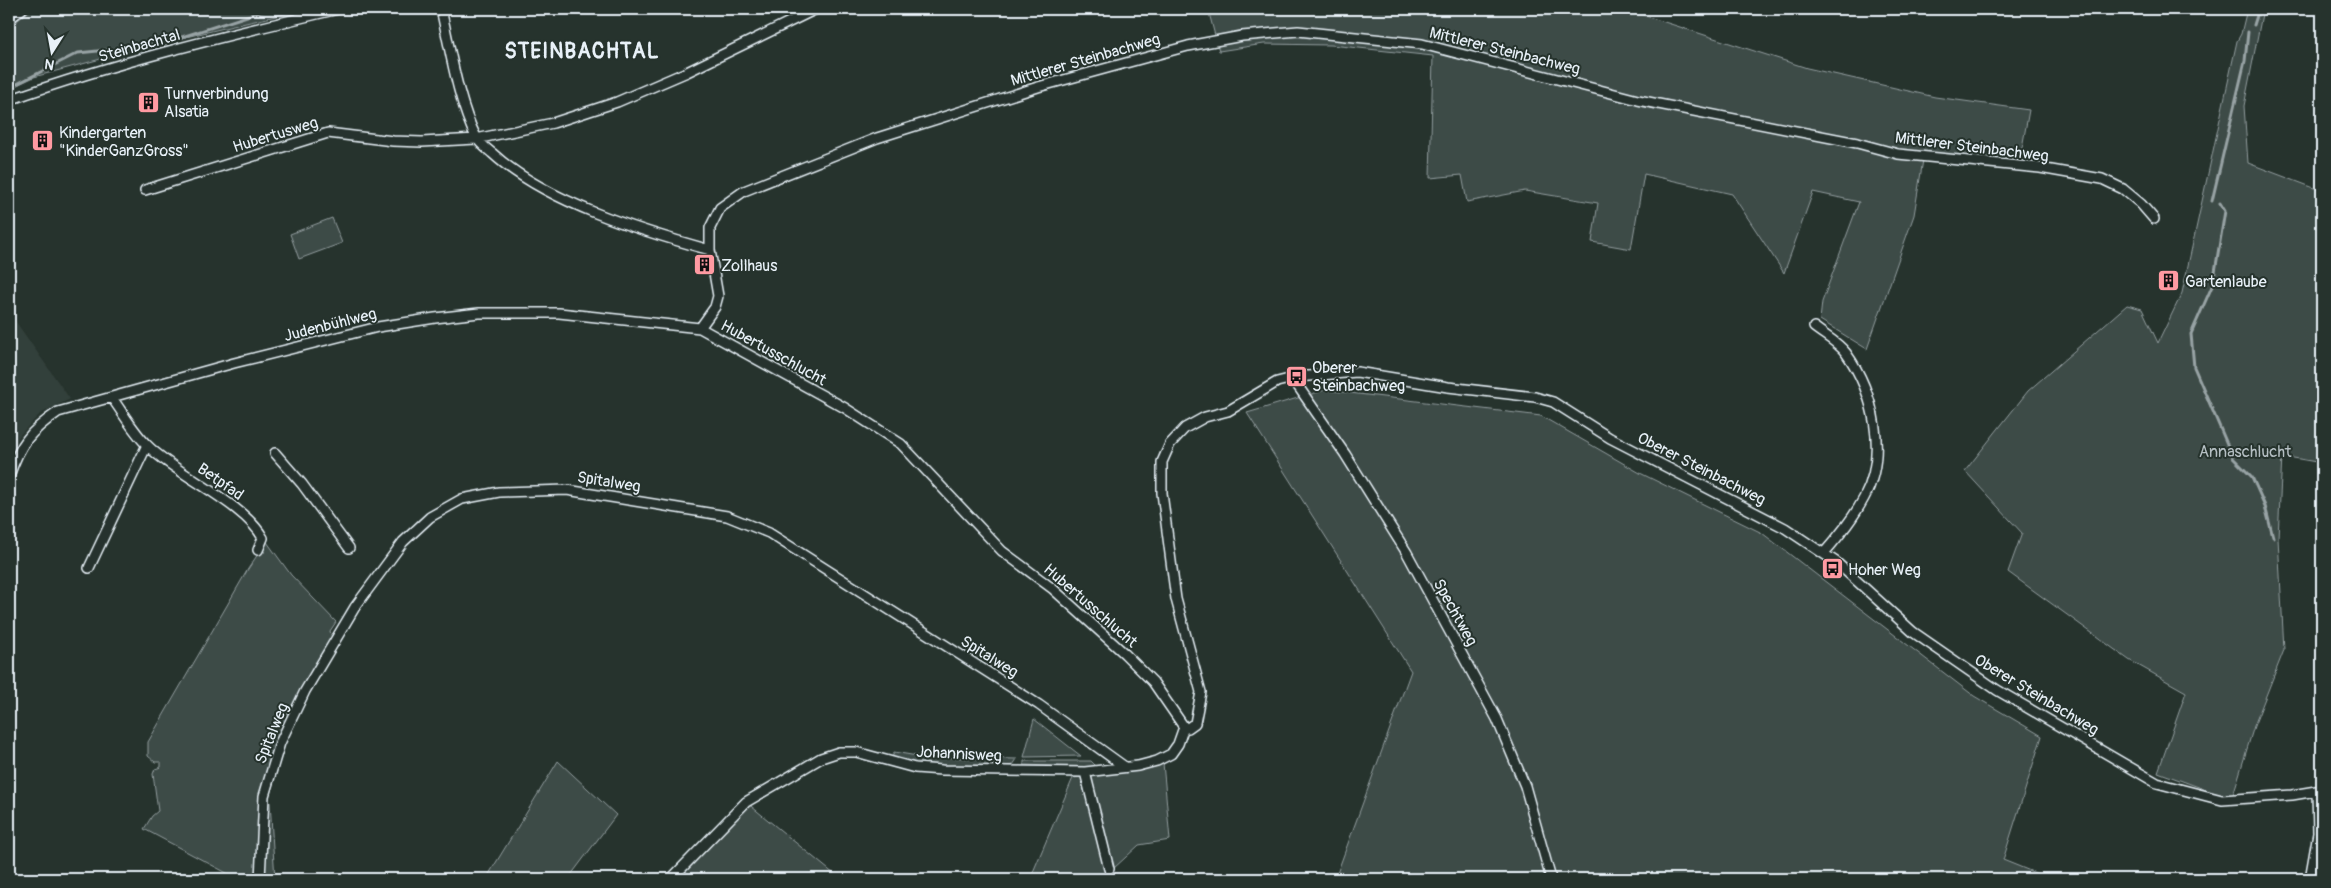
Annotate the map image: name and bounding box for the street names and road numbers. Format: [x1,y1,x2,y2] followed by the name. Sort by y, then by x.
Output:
[1427,23,1582,79] street label: Mittlerer Steinbachweg
[96,25,182,67] street label: Steinbachtal
[1008,29,1162,91] street label: Mittlerer Steinbachweg
[230,113,320,157] street label: Hubertusweg
[1894,128,2050,166] street label: Mittlerer Steinbachweg
[282,304,379,346] street label: Judenbühlweg
[717,316,830,390] street label: Hubertusschlucht
[1634,428,1769,510] street label: Oberer Steinbachweg
[193,459,247,505] street label: Betpfad
[576,467,642,497] street label: Spitalweg
[1039,559,1142,652] street label: Hubertusschlucht
[1429,575,1482,650] street label: Spechtweg
[957,631,1022,682] street label: Spitalweg
[1971,650,2102,740] street label: Oberer Steinbachweg
[251,700,293,767] street label: Spitalweg
[916,742,1002,766] street label: Johannisweg

